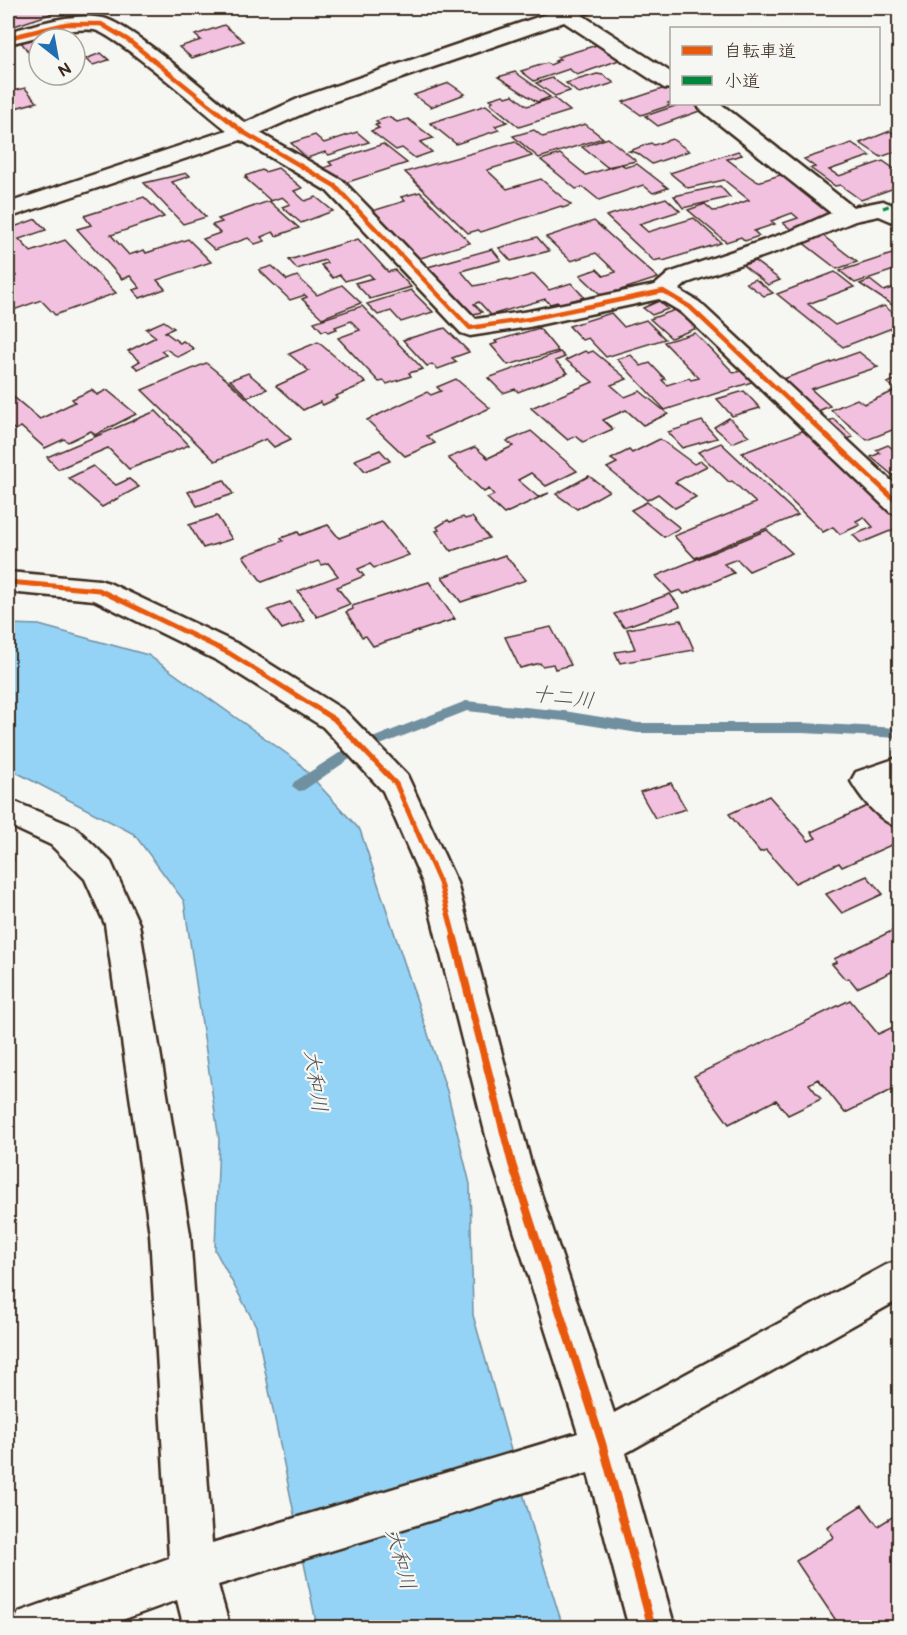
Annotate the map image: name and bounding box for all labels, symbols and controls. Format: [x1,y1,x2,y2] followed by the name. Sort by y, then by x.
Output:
[27,27,87,87] north arrow
[670,27,880,105] legend
[724,41,796,62] text: 自転車道
[54,57,74,80] text: N
[724,71,760,92] text: 小道
[530,681,596,714] water label: 十二川
[299,1048,332,1114] water label: 大和川
[380,1525,421,1593] water label: 大和川

